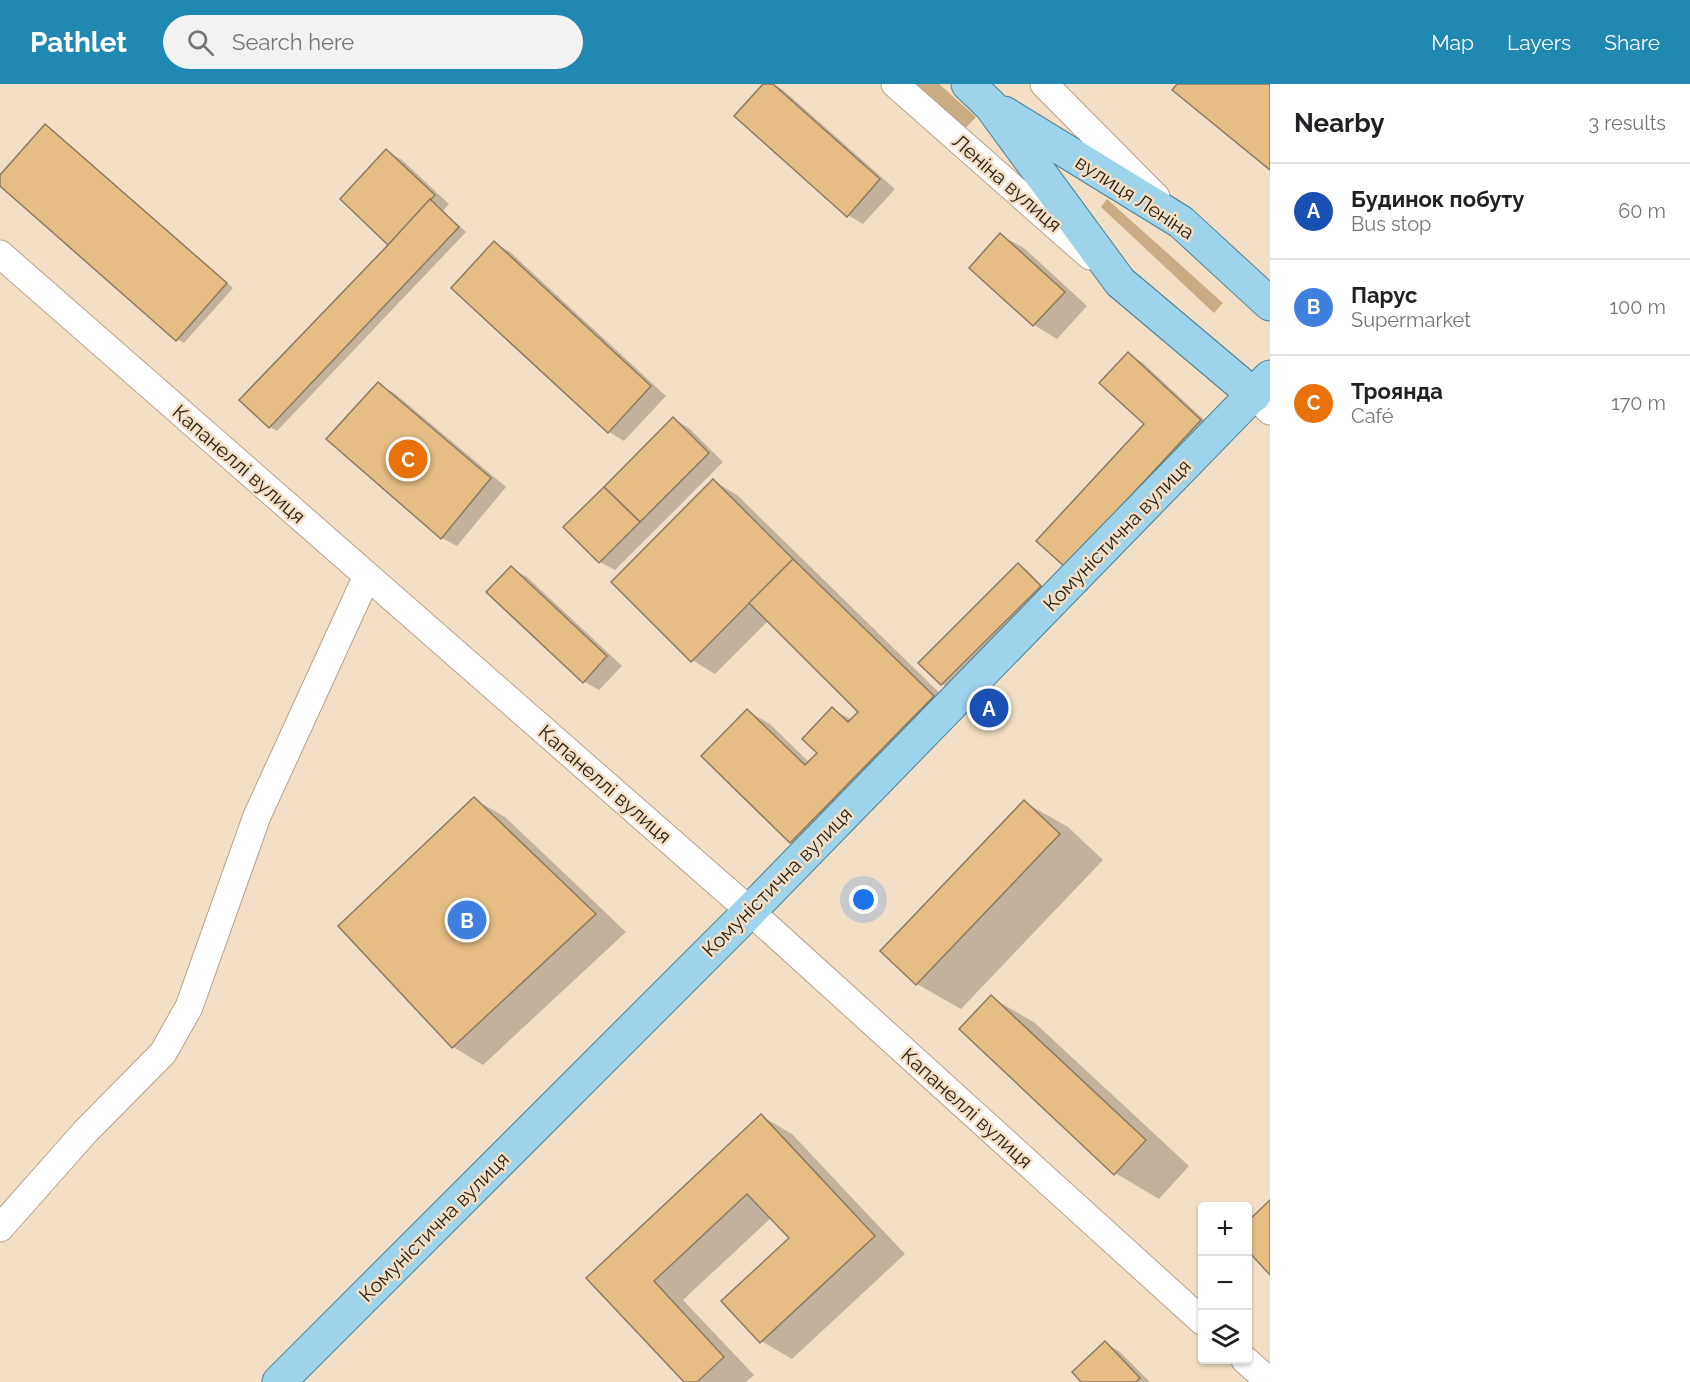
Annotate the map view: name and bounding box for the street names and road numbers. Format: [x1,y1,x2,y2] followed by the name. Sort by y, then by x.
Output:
[948,129,1066,237] street label: Леніна вулиця
[1071,150,1199,244] street label: вулиця Леніна
[168,400,310,528] street label: Капанеллі вулиця
[1038,454,1196,616] street label: Комуністична вулиця
[534,720,676,848] street label: Капанеллі вулиця
[697,802,857,962] street label: Комуністична вулиця
[896,1043,1038,1173] street label: Капанеллі вулиця
[354,1147,514,1307] street label: Комуністична вулиця

